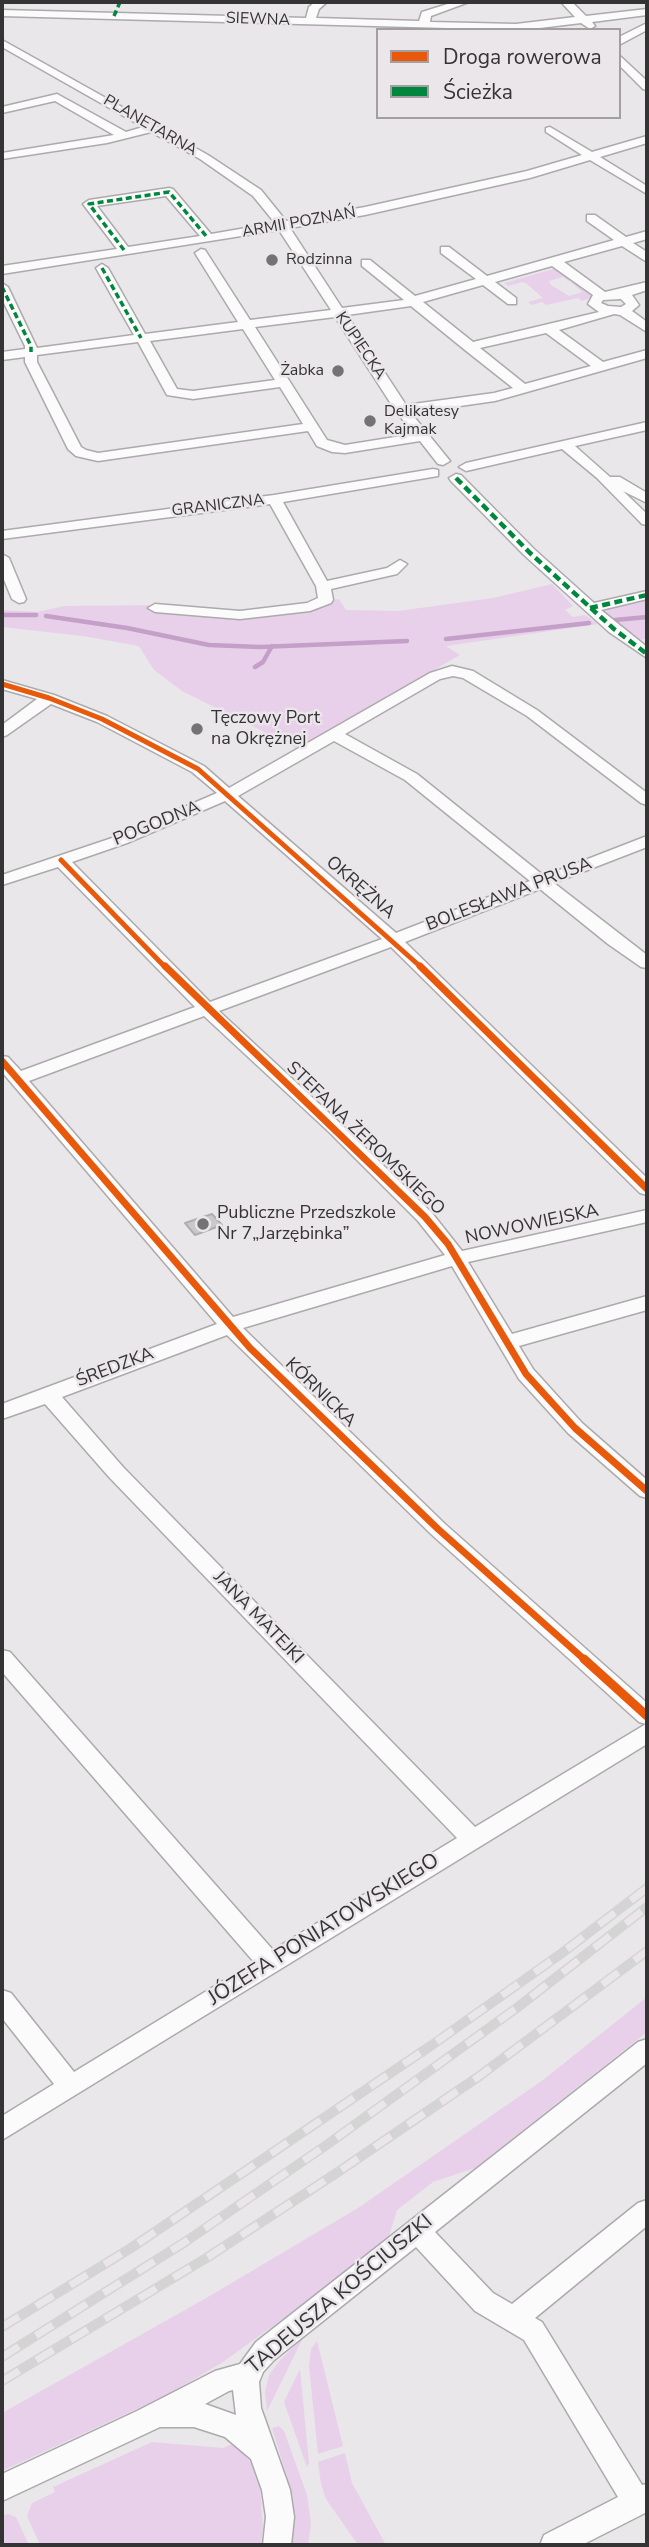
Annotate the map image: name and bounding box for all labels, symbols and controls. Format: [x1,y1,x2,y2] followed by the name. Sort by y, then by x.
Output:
[226,9,290,31] street label: SIEWNA
[376,28,621,119] legend
[443,43,602,71] text: Droga rowerowa
[443,78,513,106] text: Ścieżka
[100,91,200,161] street label: PLANETARNA
[241,204,357,242] street label: ARMII POZNAŃ
[286,250,353,270] place label: Rodzinna
[264,252,280,268] marker: Rodzinna
[331,309,389,383] street label: KUPIECKA
[281,361,324,381] place label: Żabka
[330,363,346,379] marker: Żabka
[384,402,459,440] place label: Delikatesy Kajmak
[362,413,378,429] marker: Delikatesy Kajmak
[171,491,265,521] street label: GRANICZNA
[211,708,320,750] place label: Tęczowy Port na Okrężnej
[189,721,205,737] marker: Tęczowy Port na Okrężnej
[110,797,204,851] street label: POGODNA
[321,852,399,924] street label: OKRĘŻNA
[423,853,595,937] street label: BOLESŁAWA PRUSA
[281,1058,449,1220] street label: STEFANA ŻEROMSKIEGO
[463,1200,601,1250] street label: NOWOWIEJSKA
[217,1203,396,1246] place label: Publiczne Przedszkole Nr 7„Jarzębinka”
[195,1216,211,1232] marker: Publiczne Przedszkole Nr 7„Jarzębinka”
[73,1343,157,1393] street label: ŚREDZKA
[280,1354,360,1432] street label: KÓRNICKA
[208,1567,308,1669] street label: JANA MATEJKI
[204,1848,444,2012] street label: JÓZEFA PONIATOWSKIEGO
[242,2210,438,2380] street label: TADEUSZA KOŚCIUSZKI

